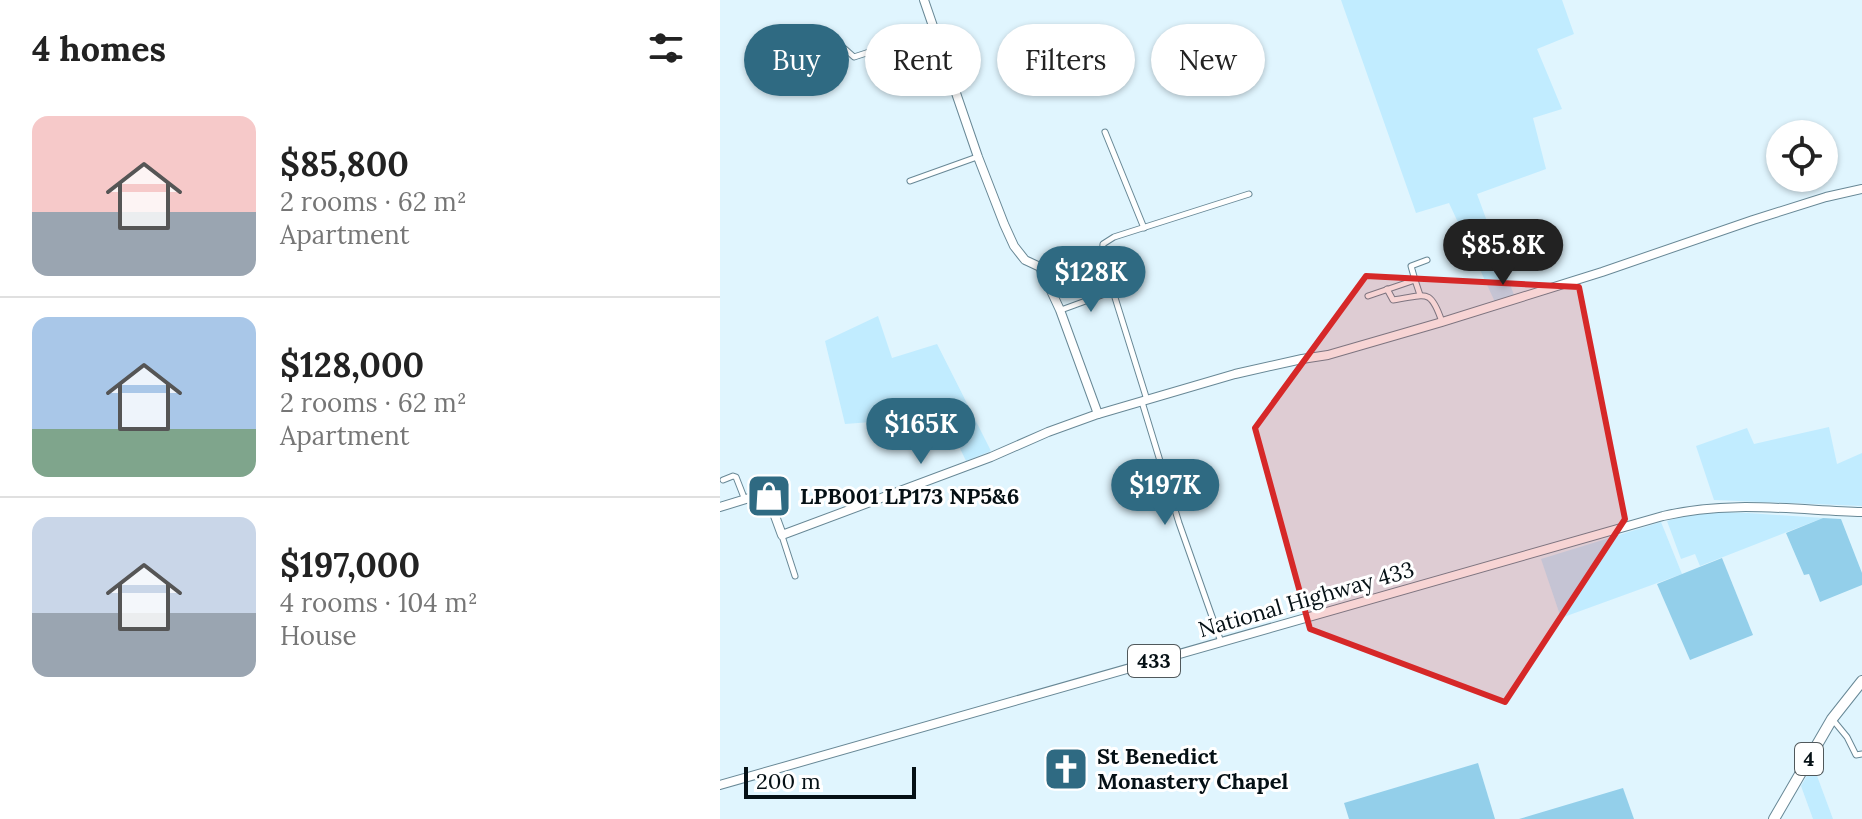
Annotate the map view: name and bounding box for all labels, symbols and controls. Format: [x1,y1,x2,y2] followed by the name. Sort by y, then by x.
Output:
[744,24,849,96] chip: Buy
[865,24,981,96] chip: Rent
[997,24,1135,96] chip: Filters
[1151,24,1265,96] chip: New
[644,26,688,70] icon: filters
[32,27,166,70] text: 4 homes
[1766,120,1838,192] map controls
[1766,120,1838,192] button: locate
[280,142,409,185] text: $85,800
[96,148,192,244] icon: home
[280,185,467,218] text: 2 rooms · 62 m²
[280,218,410,251] text: Apartment
[1438,219,1568,287] pin: $85.8K
[1461,228,1545,261] text: $85.8K
[1035,246,1147,314] pin: $128K
[1054,255,1128,288] text: $128K
[280,343,424,386] text: $128,000
[96,349,192,445] icon: home
[280,386,467,419] text: 2 rooms · 62 m²
[865,398,977,466] pin: $165K
[884,407,958,440] text: $165K
[280,419,410,452] text: Apartment
[1109,459,1221,527] pin: $197K
[1129,468,1201,501] text: $197K
[745,472,793,520] shop icon: LPB001 LP173 NP5&6
[800,482,1020,510] place label: LPB001 LP173 NP5&6
[280,543,420,586] text: $197,000
[96,549,192,645] icon: home
[1195,555,1417,643] street label: National Highway 433
[280,586,478,619] text: 4 rooms · 104 m²
[280,619,357,652] text: House
[1128,645,1180,677] road number: 433
[1097,742,1289,795] place label: St Benedict Monastery Chapel
[1795,743,1823,775] road number: 4
[1042,745,1090,793] church icon: St Benedict Monastery Chapel
[744,763,916,799] scale bar
[756,767,821,795] text: 200 m

